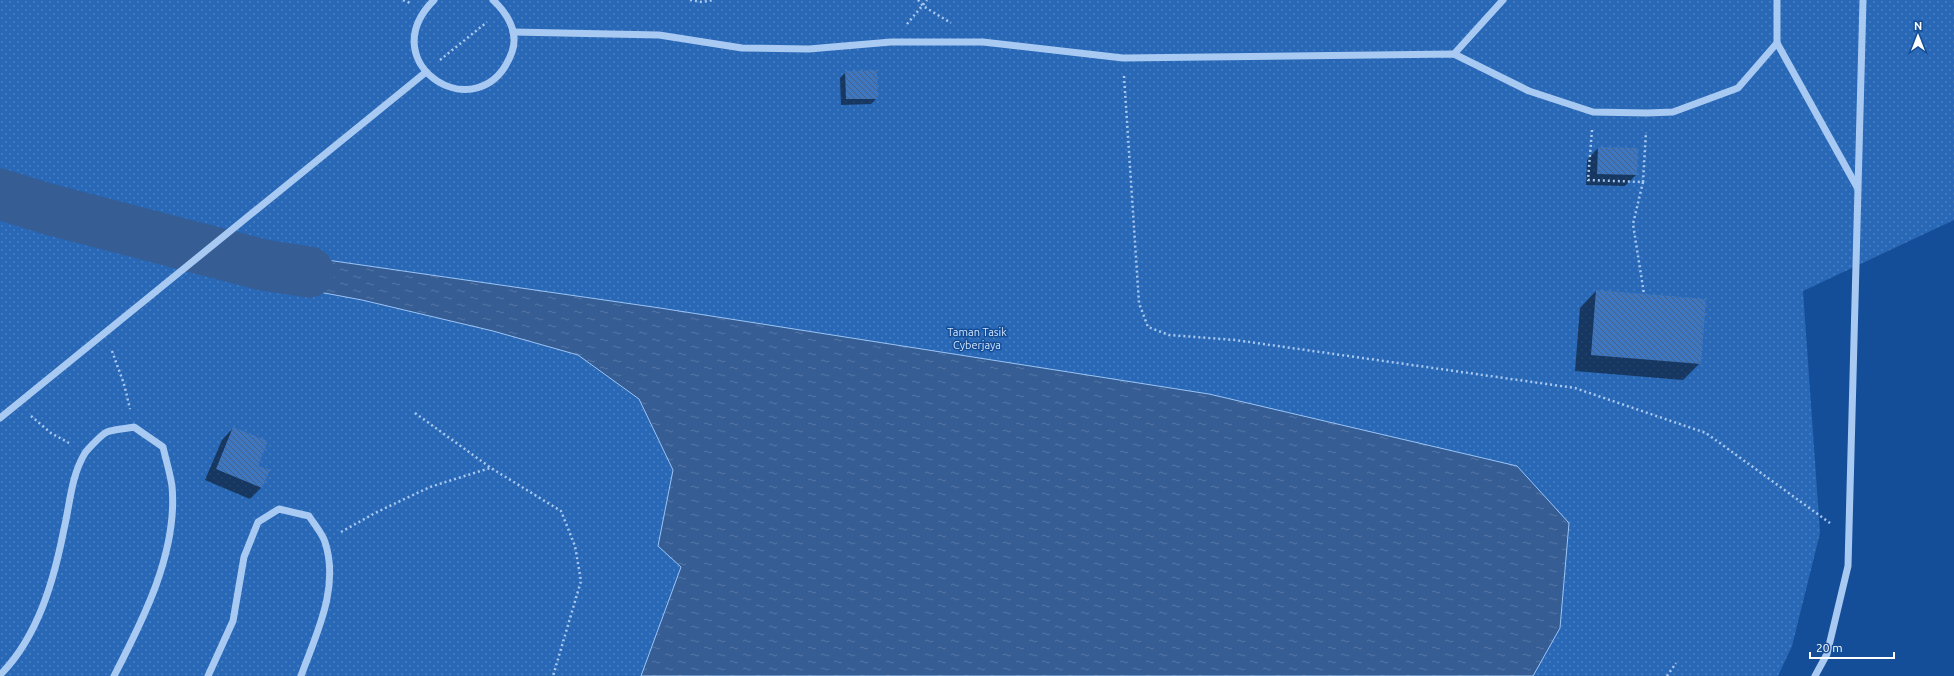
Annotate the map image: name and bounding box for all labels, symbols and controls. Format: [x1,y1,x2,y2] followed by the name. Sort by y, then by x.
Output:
[1898,16,1938,56] north arrow
[1914,20,1922,32] text: N
[947,326,1007,351] park label: Taman Tasik Cyberjaya
[1810,634,1894,660] scale bar
[1816,641,1843,654] text: 20 m

